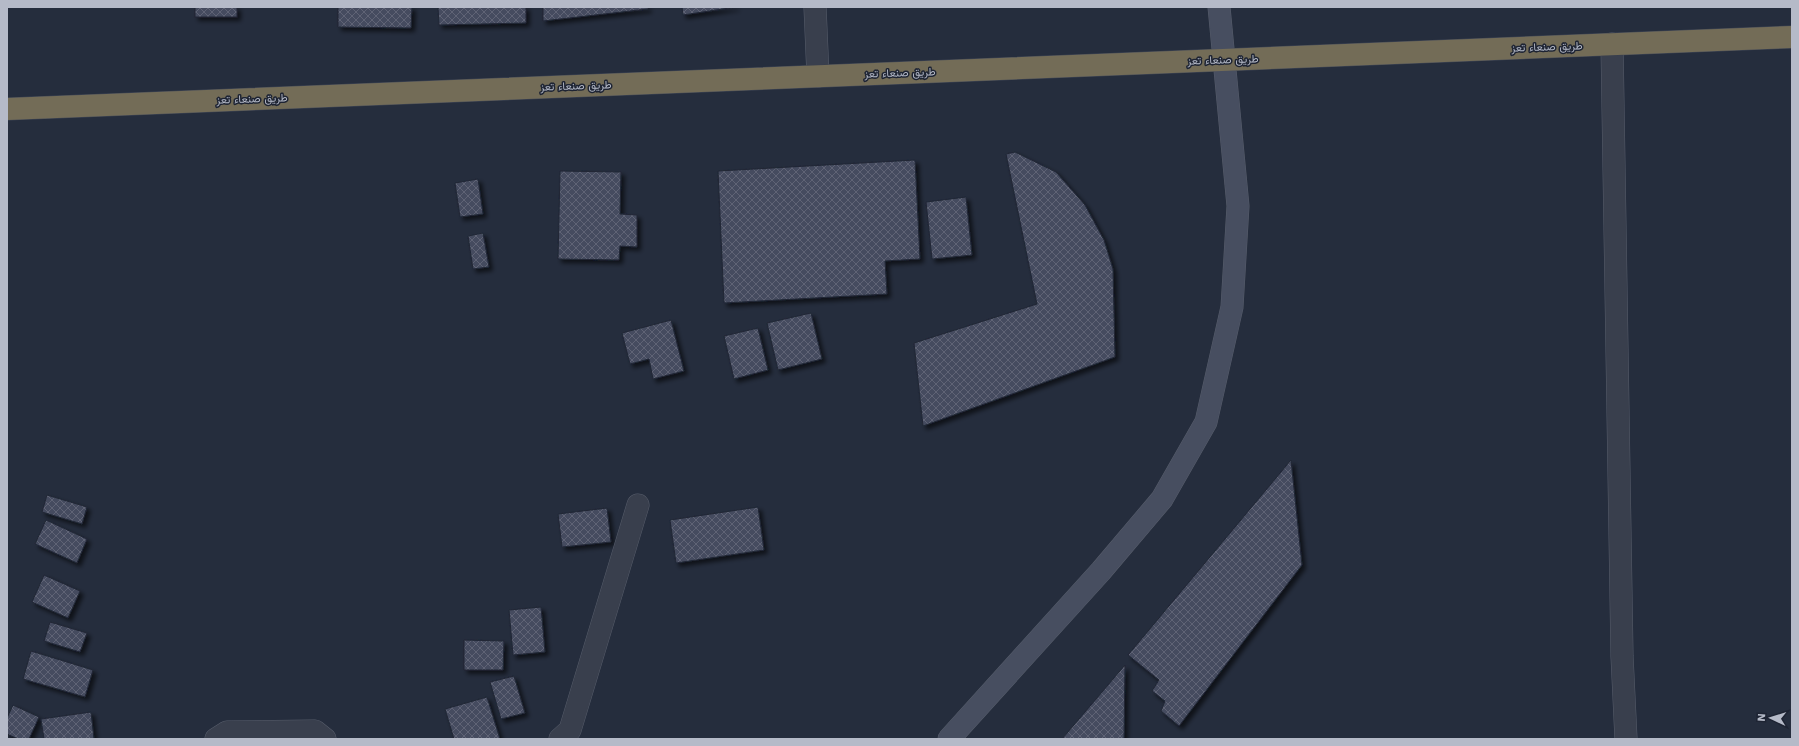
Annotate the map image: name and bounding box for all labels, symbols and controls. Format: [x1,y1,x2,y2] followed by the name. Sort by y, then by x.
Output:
[1510,39,1583,55] street label: طريق صنعاء تعز
[1186,52,1259,68] street label: طريق صنعاء تعز
[863,65,936,81] street label: طريق صنعاء تعز
[539,78,612,94] street label: طريق صنعاء تعز
[215,91,288,107] street label: طريق صنعاء تعز
[1751,698,1791,738] north arrow
[1755,713,1768,722] text: N

